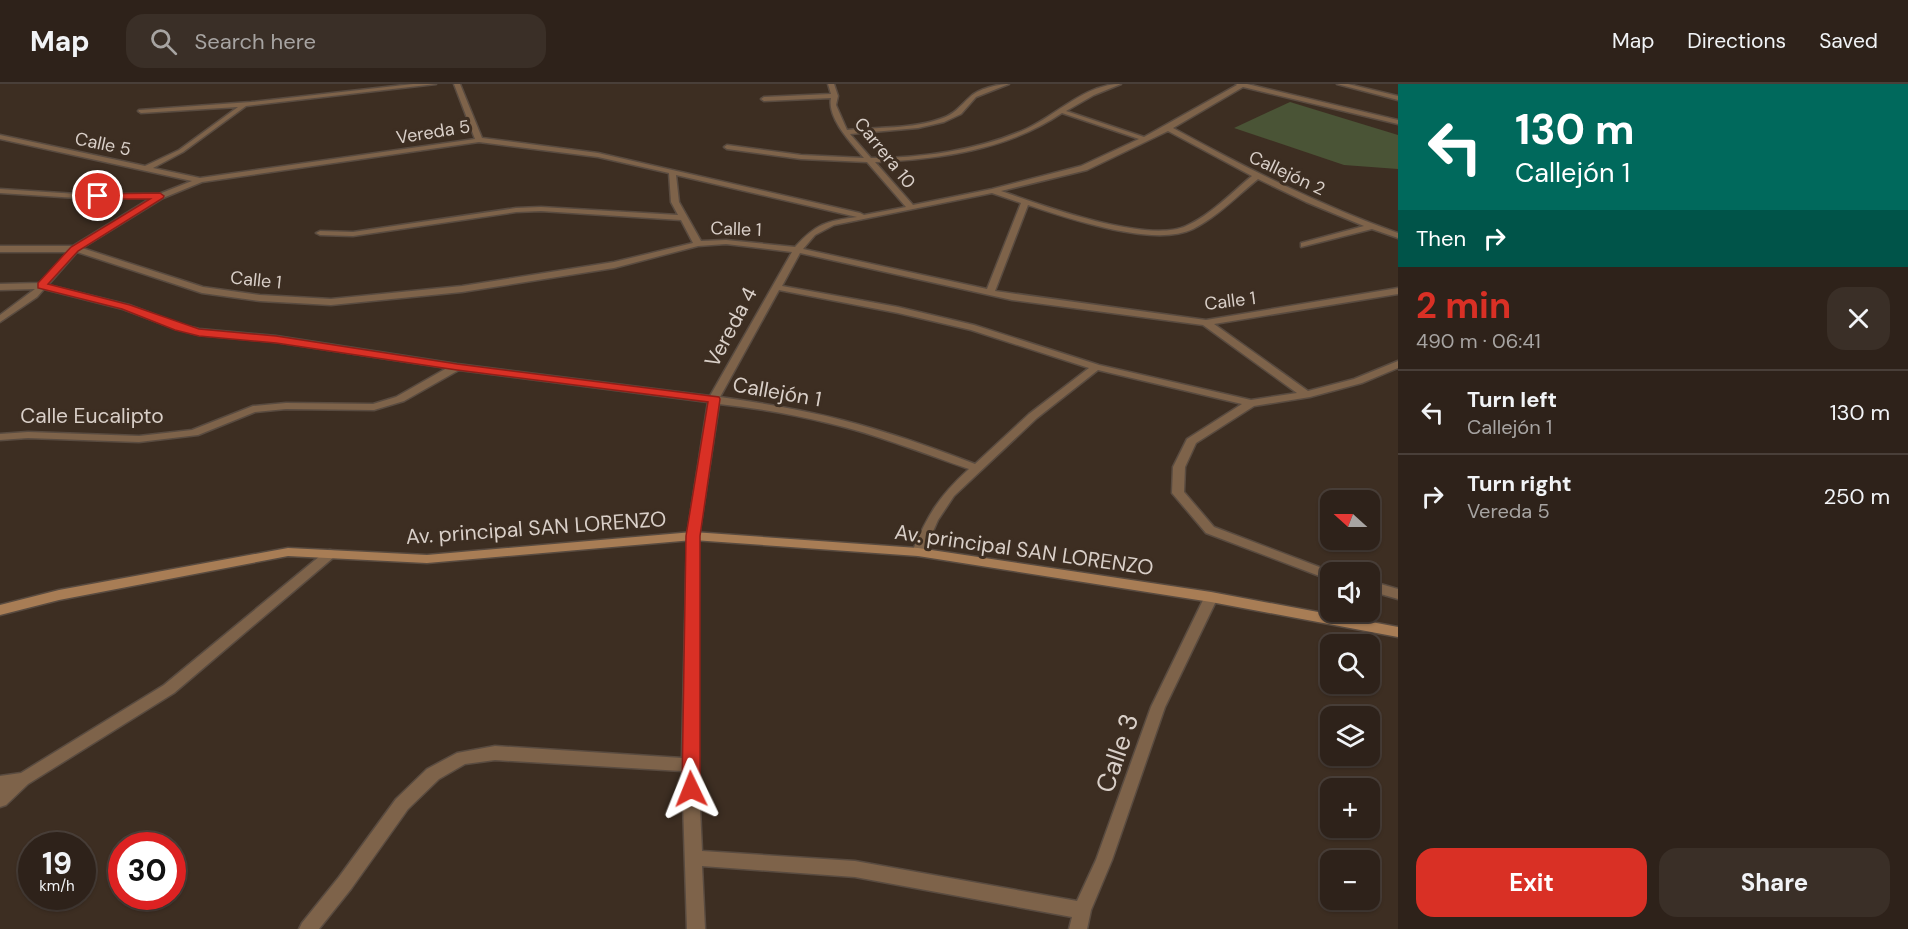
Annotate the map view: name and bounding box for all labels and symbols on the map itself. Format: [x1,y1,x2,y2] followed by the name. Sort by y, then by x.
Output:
[849,112,921,194] street label: Carrera 10
[394,114,472,150] street label: Vereda 5
[73,126,133,162] street label: Calle 5
[1245,145,1329,201] street label: Callejón 2
[72,170,123,221] pin
[710,216,762,242] street label: Calle 1
[229,265,283,295] street label: Calle 1
[698,282,764,372] street label: Vereda 4
[1203,286,1257,316] street label: Calle 1
[730,370,824,414] street label: Callejón 1
[20,402,164,430] street label: Calle Eucalipto
[1320,490,1380,550] north arrow
[405,505,667,551] street label: Av. principal SAN LORENZO
[893,518,1155,582] street label: Av. principal SAN LORENZO
[1088,709,1146,797] street label: Calle 3
[659,757,723,821] position arrow
[108,832,186,910] speed limit sign: 30

